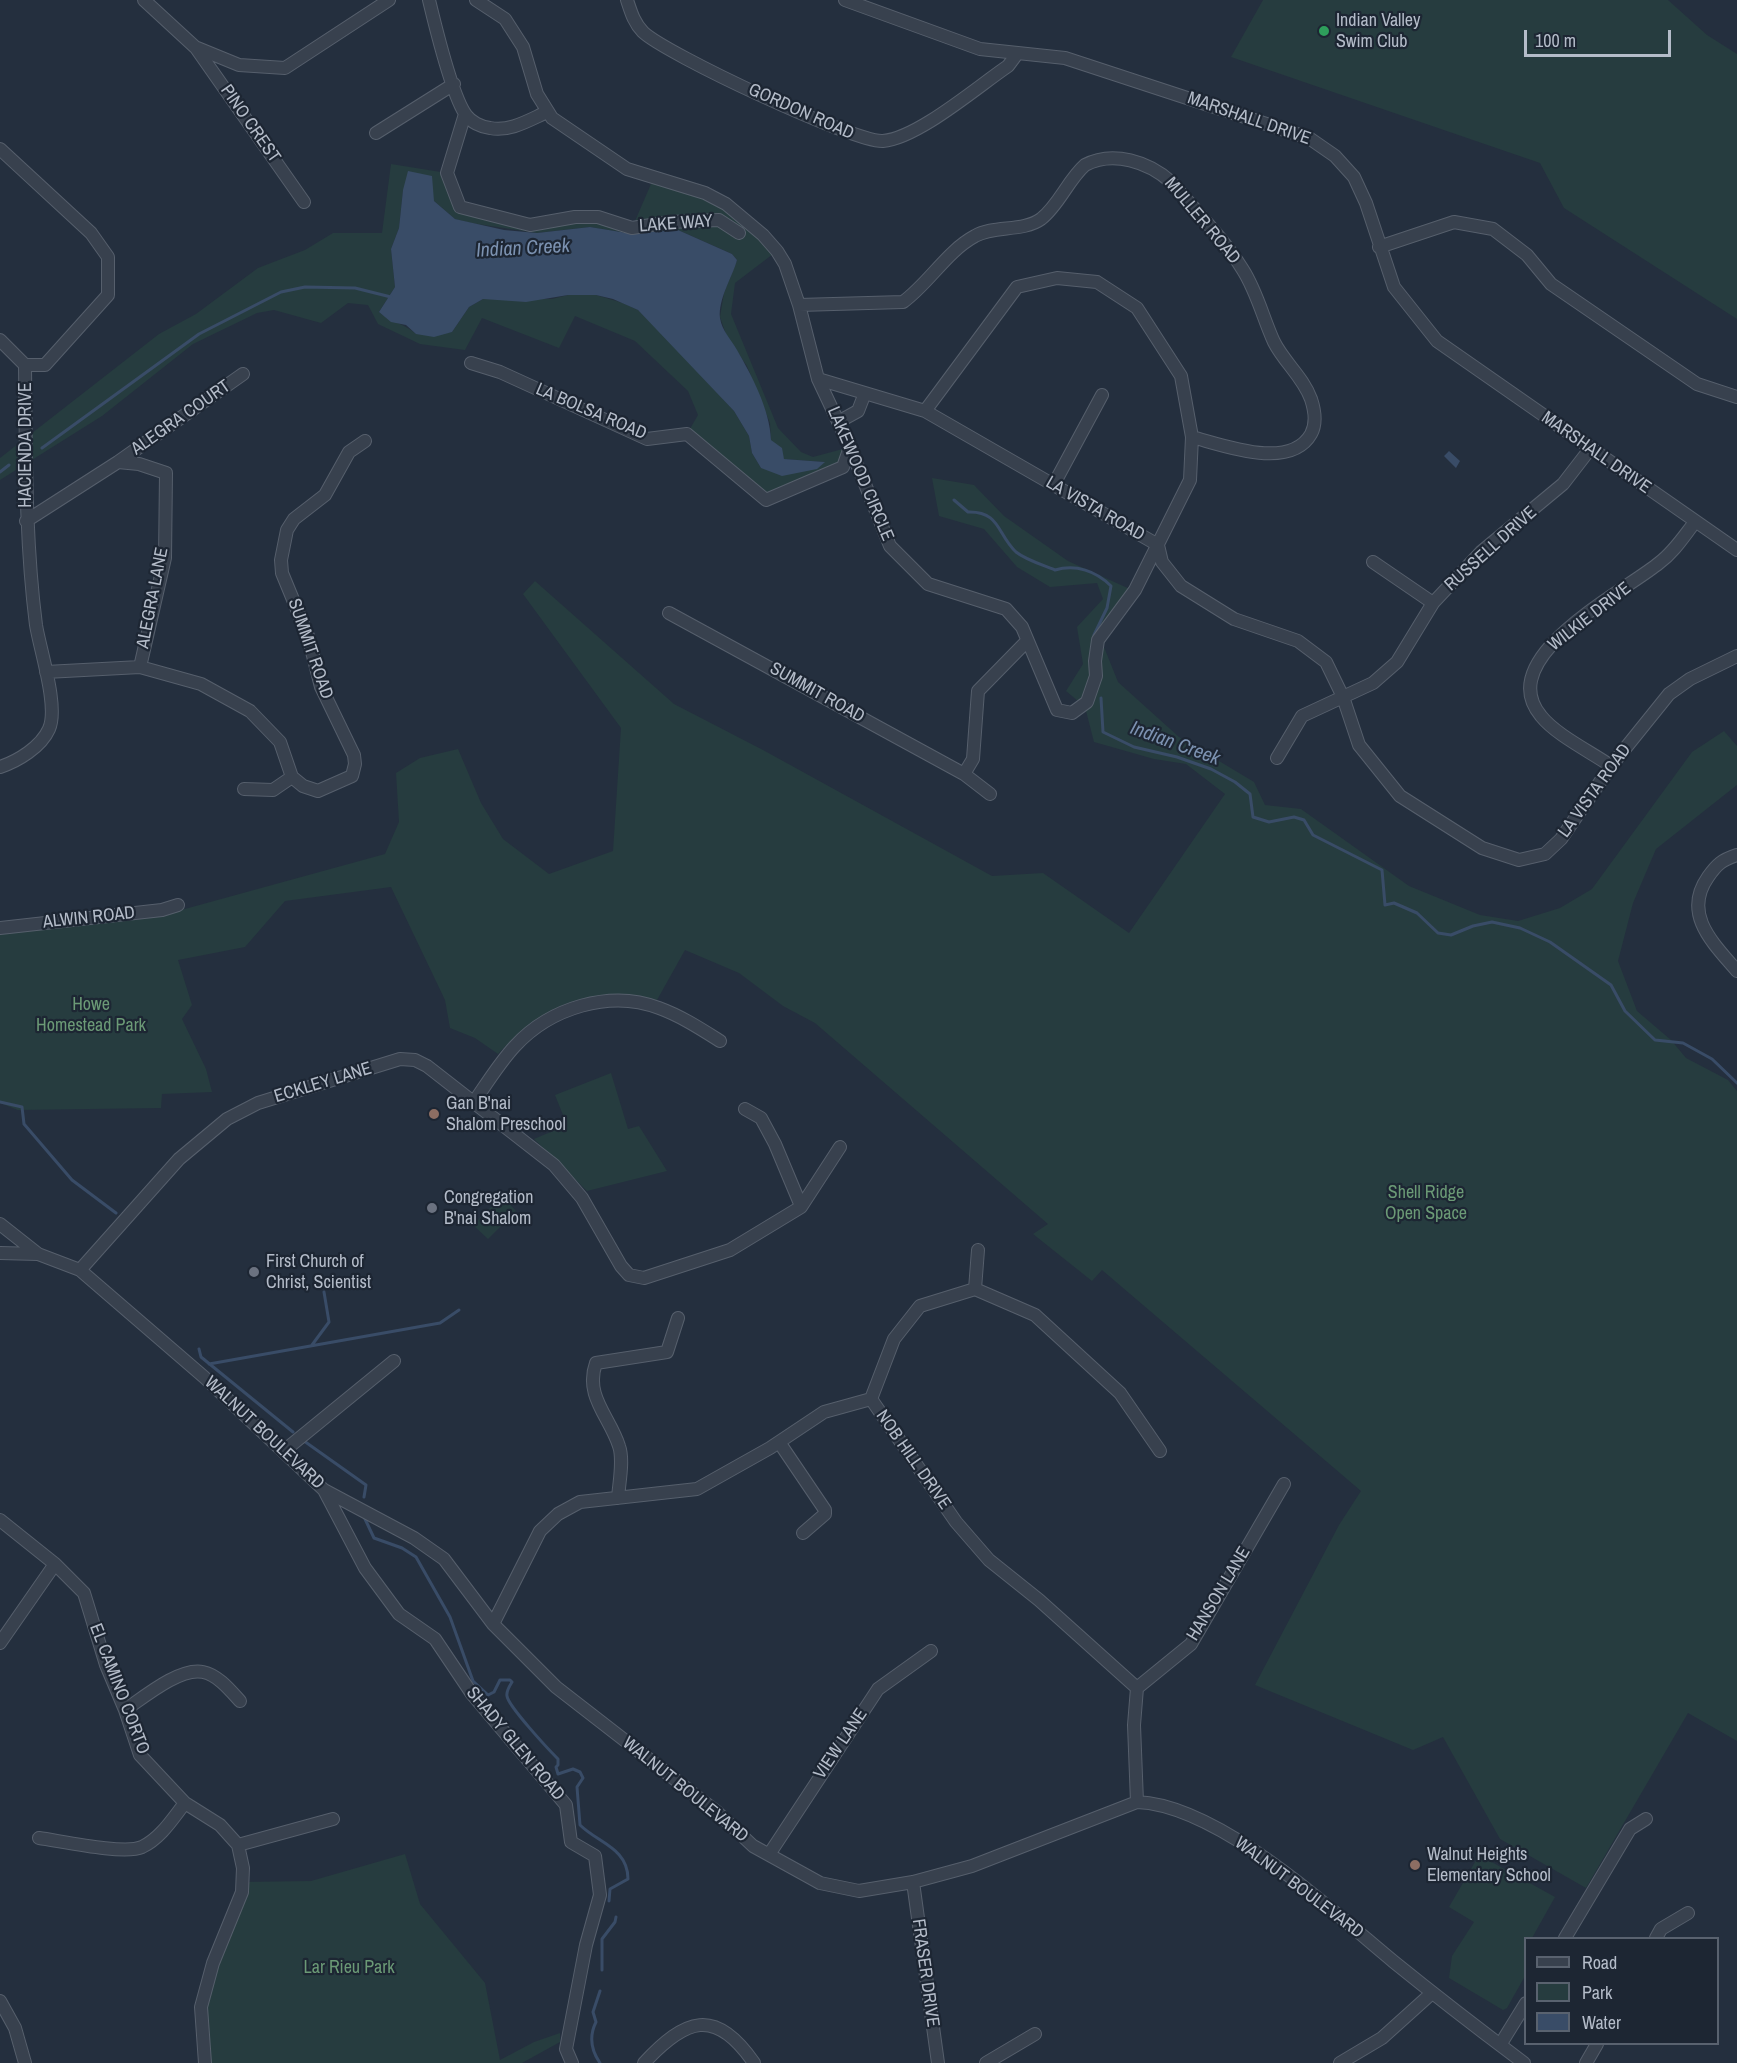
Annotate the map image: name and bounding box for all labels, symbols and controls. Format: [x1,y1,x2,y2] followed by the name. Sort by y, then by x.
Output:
[1336,10,1420,52] place label: Indian Valley Swim Club
[1527,18,1674,56] scale bar
[1317,24,1331,38] marker: Indian Valley Swim Club
[1535,28,1576,53] text: 100 m
[745,79,857,145] street label: GORDON ROAD
[215,81,285,167] street label: PINO CREST
[1185,88,1313,150] street label: MARSHALL DRIVE
[1159,173,1245,269] street label: MULLER ROAD
[638,211,714,237] street label: LAKE WAY
[475,235,571,263] water label: Indian Creek
[127,376,235,460] street label: ALEGRA COURT
[532,379,650,445] street label: LA BOLSA ROAD
[15,382,37,508] street label: HACIENDA DRIVE
[822,404,898,544] street label: LAKEWOOD CIRCLE
[1537,407,1655,499] street label: MARSHALL DRIVE
[1042,472,1148,546] street label: LA VISTA ROAD
[1440,502,1542,596] street label: RUSSELL DRIVE
[133,546,173,650] street label: ALEGRA LANE
[1544,578,1636,656] street label: WILKIE DRIVE
[283,596,337,702] street label: SUMMIT ROAD
[766,658,868,728] street label: SUMMIT ROAD
[1127,717,1223,771] water label: Indian Creek
[1554,740,1636,842] street label: LA VISTA ROAD
[42,902,136,934] street label: ALWIN ROAD
[36,994,146,1036] park label: Howe Homestead Park
[272,1058,374,1108] street label: ECKLEY LANE
[446,1093,566,1136] place label: Gan B'nai Shalom Preschool
[427,1107,441,1121] marker: Gan B'nai Shalom Preschool
[1385,1182,1467,1224] park label: Shell Ridge Open Space
[444,1187,533,1230] place label: Congregation B'nai Shalom
[425,1201,439,1215] marker: Congregation B'nai Shalom
[266,1251,371,1294] place label: First Church of Christ, Scientist
[247,1265,261,1279] marker: First Church of Christ, Scientist
[200,1372,328,1494] street label: WALNUT BOULEVARD
[871,1406,955,1514] street label: NOB HILL DRIVE
[1182,1543,1256,1645] street label: HANSON LANE
[84,1621,154,1757] street label: EL CAMINO CORTO
[461,1683,569,1805] street label: SHADY GLEN ROAD
[810,1705,872,1783] street label: VIEW LANE
[618,1733,752,1847] street label: WALNUT BOULEVARD
[1230,1832,1368,1944] street label: WALNUT BOULEVARD
[1427,1844,1551,1886] place label: Walnut Heights Elementary School
[1408,1858,1422,1872] marker: Walnut Heights Elementary School
[907,1917,943,2029] street label: FRASER DRIVE
[1524,1937,1719,2045] legend
[1582,1950,1617,1975] text: Road
[303,1957,395,1979] park label: Lar Rieu Park
[1582,1980,1612,2005] text: Park
[1582,2010,1621,2035] text: Water

